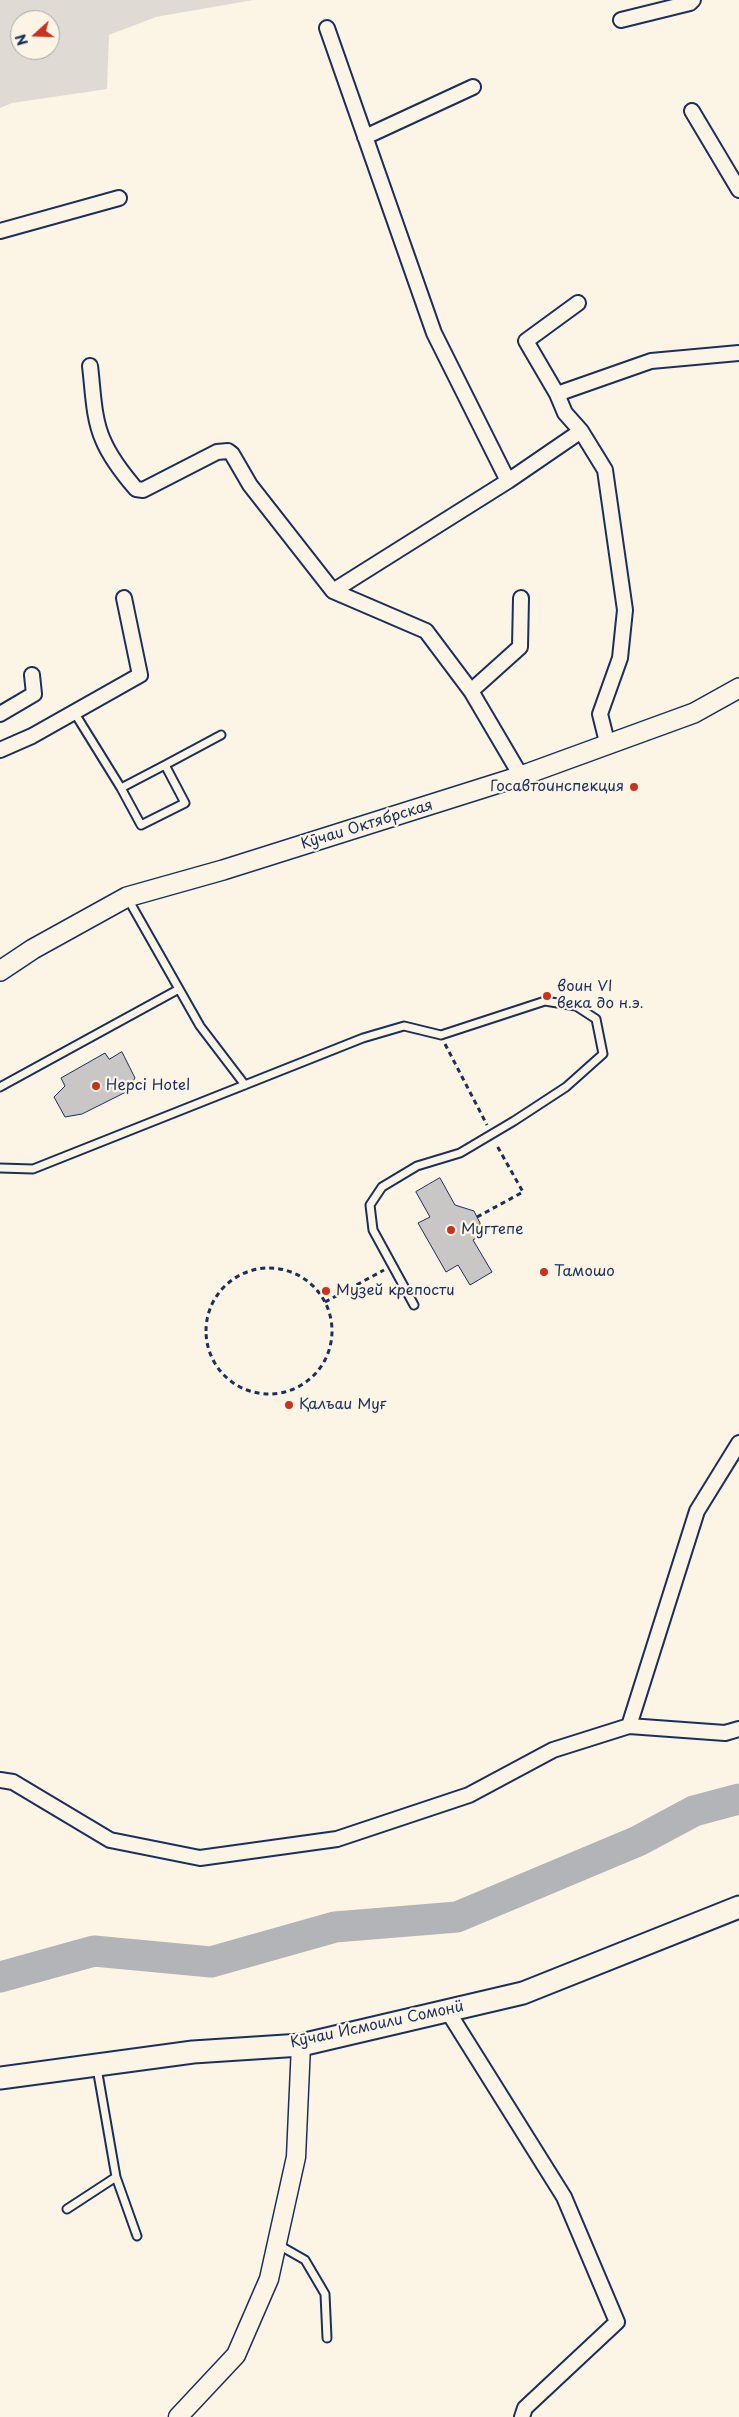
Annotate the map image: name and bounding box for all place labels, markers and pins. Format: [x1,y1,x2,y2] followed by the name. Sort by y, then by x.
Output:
[490,778,624,796] place label: Госавтоинспекция
[628,781,640,793] marker: Госавтоинспекция
[557,978,644,1013] place label: воин VI века до н.э.
[541,990,553,1002] marker: воин VI века до н.э.
[106,1077,190,1095] place label: Hepci Hotel
[90,1080,102,1092] marker: Hepci Hotel
[461,1221,523,1239] place label: Мугтепе
[445,1224,457,1236] marker: Мугтепе
[554,1263,615,1281] place label: Тамошо
[538,1266,550,1278] marker: Тамошо
[336,1282,455,1300] place label: Музей крепости
[320,1285,332,1297] marker: Музей крепости
[299,1396,386,1414] place label: Қалъаи Муғ
[283,1399,295,1411] marker: Қалъаи Муғ

